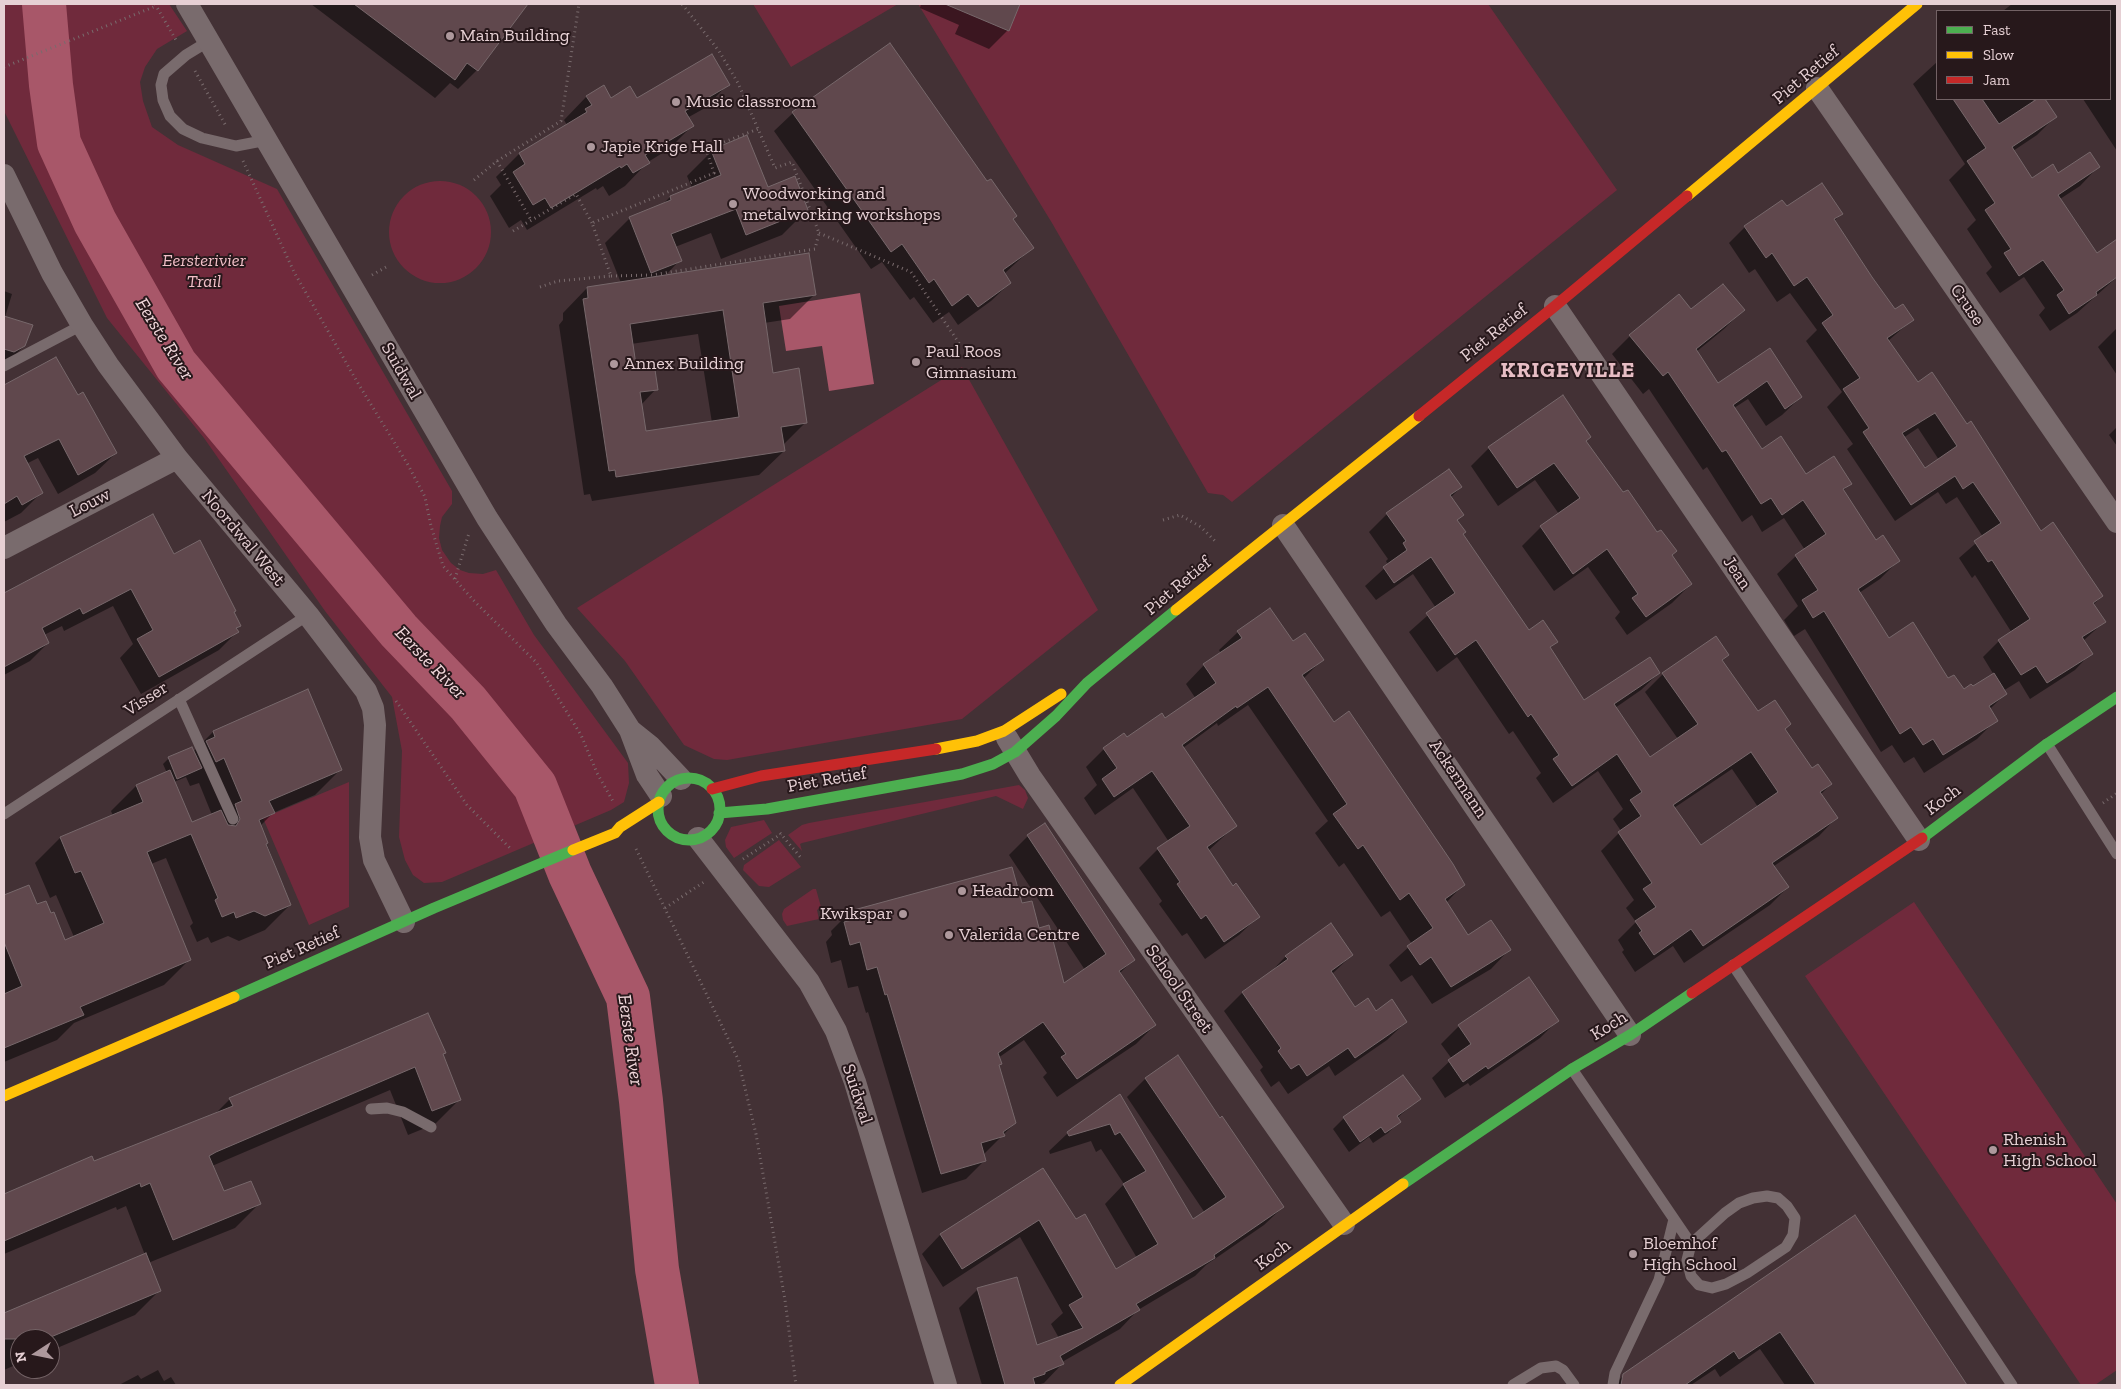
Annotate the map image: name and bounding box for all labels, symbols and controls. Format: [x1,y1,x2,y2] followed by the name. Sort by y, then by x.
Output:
[1936,10,2111,100] legend
[1983,21,2011,39] text: Fast
[460,25,570,47] place label: Main Building
[444,30,456,42] marker: Main Building
[1768,41,1844,109] street label: Piet Retief
[1983,46,2014,64] text: Slow
[1983,71,2010,89] text: Jam
[686,91,816,113] place label: Music classroom
[670,96,682,108] marker: Music classroom
[601,136,723,158] place label: Japie Krige Hall
[585,141,597,153] marker: Japie Krige Hall
[743,183,941,225] place label: Woodworking and metalworking workshops
[727,198,739,210] marker: Woodworking and metalworking workshops
[162,250,246,292] park label: Eersterivier Trail
[1945,280,1989,330] street label: Cruse
[130,294,198,384] water label: Eerste River
[1456,299,1532,367] street label: Piet Retief
[376,339,426,403] street label: Suidwal
[926,341,1017,384] place label: Paul Roos Gimnasium
[624,353,744,375] place label: Annex Building
[910,356,922,368] marker: Paul Roos Gimnasium
[608,358,620,370] marker: Annex Building
[1499,358,1637,384] district label: KRIGEVILLE
[66,484,114,522] street label: Louw
[196,485,290,591] street label: Noordwal West
[1140,552,1216,620] street label: Piet Retief
[1718,552,1756,594] street label: Jean
[390,622,470,704] water label: Eerste River
[120,677,172,721] street label: Visser
[1424,736,1492,822] street label: Ackermann
[786,762,868,798] street label: Piet Retief
[1921,780,1965,820] street label: Koch
[972,880,1054,902] place label: Headroom
[956,885,968,897] marker: Headroom
[820,903,893,925] place label: Kwikspar
[897,908,909,920] marker: Kwikspar
[261,922,343,974] street label: Piet Retief
[959,924,1080,946] place label: Valerida Centre
[943,929,955,941] marker: Valerida Centre
[1141,941,1217,1037] street label: School Street
[612,993,648,1087] water label: Eerste River
[1587,1007,1631,1045] street label: Koch
[837,1061,877,1127] street label: Suidwal
[2003,1129,2097,1172] place label: Rhenish High School
[1987,1144,1999,1156] marker: Rhenish High School
[1643,1233,1737,1276] place label: Bloemhof High School
[1251,1235,1295,1275] street label: Koch
[1627,1248,1639,1260] marker: Bloemhof High School
[10,1329,60,1379] north arrow
[11,1350,30,1364] text: N

